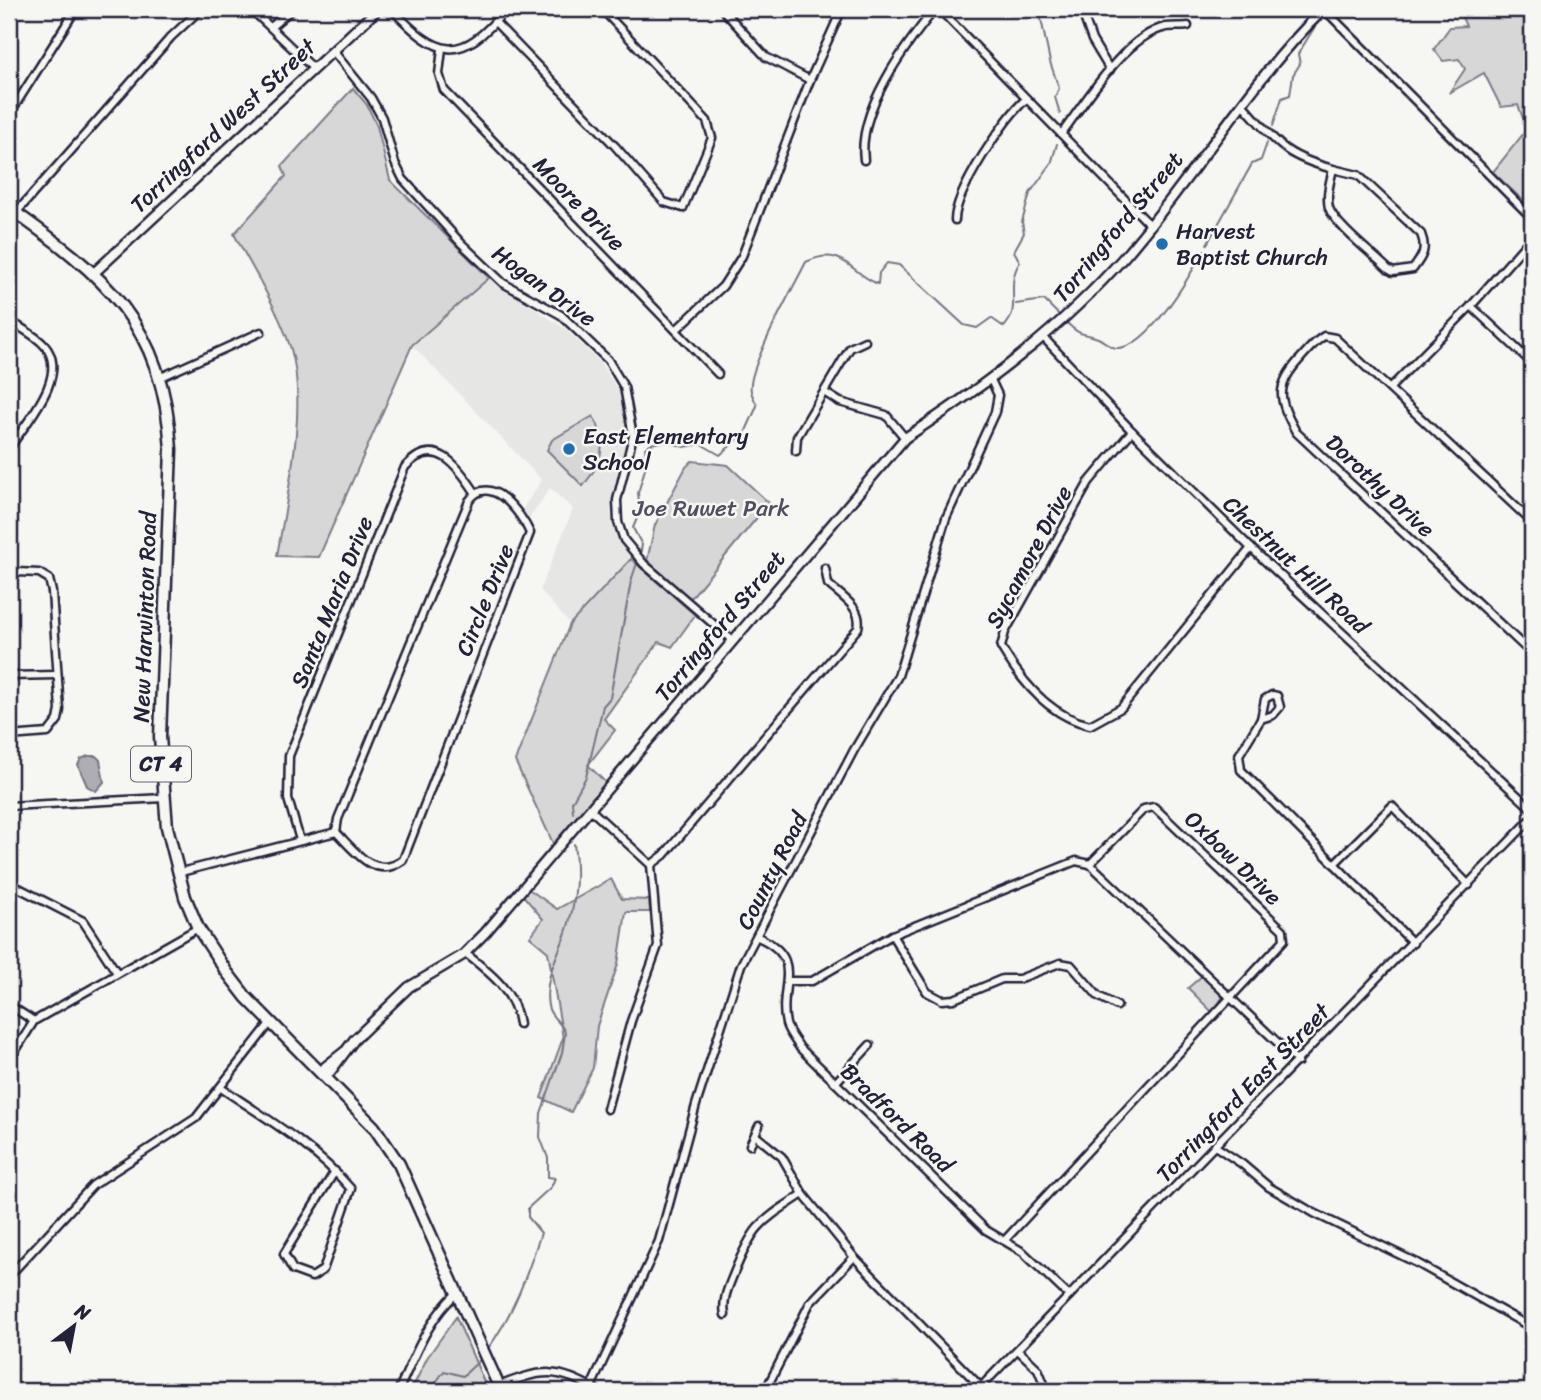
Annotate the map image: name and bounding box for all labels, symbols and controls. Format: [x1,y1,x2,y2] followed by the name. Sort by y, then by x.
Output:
[120,27,327,224] street label: Torringford West Street
[1042,142,1194,312] street label: Torringford Street
[522,146,636,262] street label: Moore Drive
[1176,211,1328,278] place label: Harvest Baptist Church
[483,234,605,338] street label: Hogan Drive
[1154,236,1170,252] marker: Harvest Baptist Church
[583,416,748,483] place label: East Elementary School
[1315,424,1445,548] street label: Dorothy Drive
[561,441,577,457] marker: East Elementary School
[974,478,1084,636] street label: Sycamore Drive
[1213,485,1381,646] street label: Chestnut Hill Road
[632,488,790,529] park label: Joe Ruwet Park
[121,509,169,723] street label: New Harwinton Road
[279,510,385,694] street label: Santa Maria Drive
[444,537,526,662] street label: Circle Drive
[644,541,796,711] street label: Torringford Street
[131,746,191,782] road number: CT 4
[1174,800,1292,916] street label: Oxbow Drive
[725,803,820,937] street label: County Road
[1146,992,1341,1193] street label: Torringford East Street
[830,1053,965,1185] street label: Bradford Road
[38,1292,108,1362] north arrow
[68,1294,98,1330] text: N

